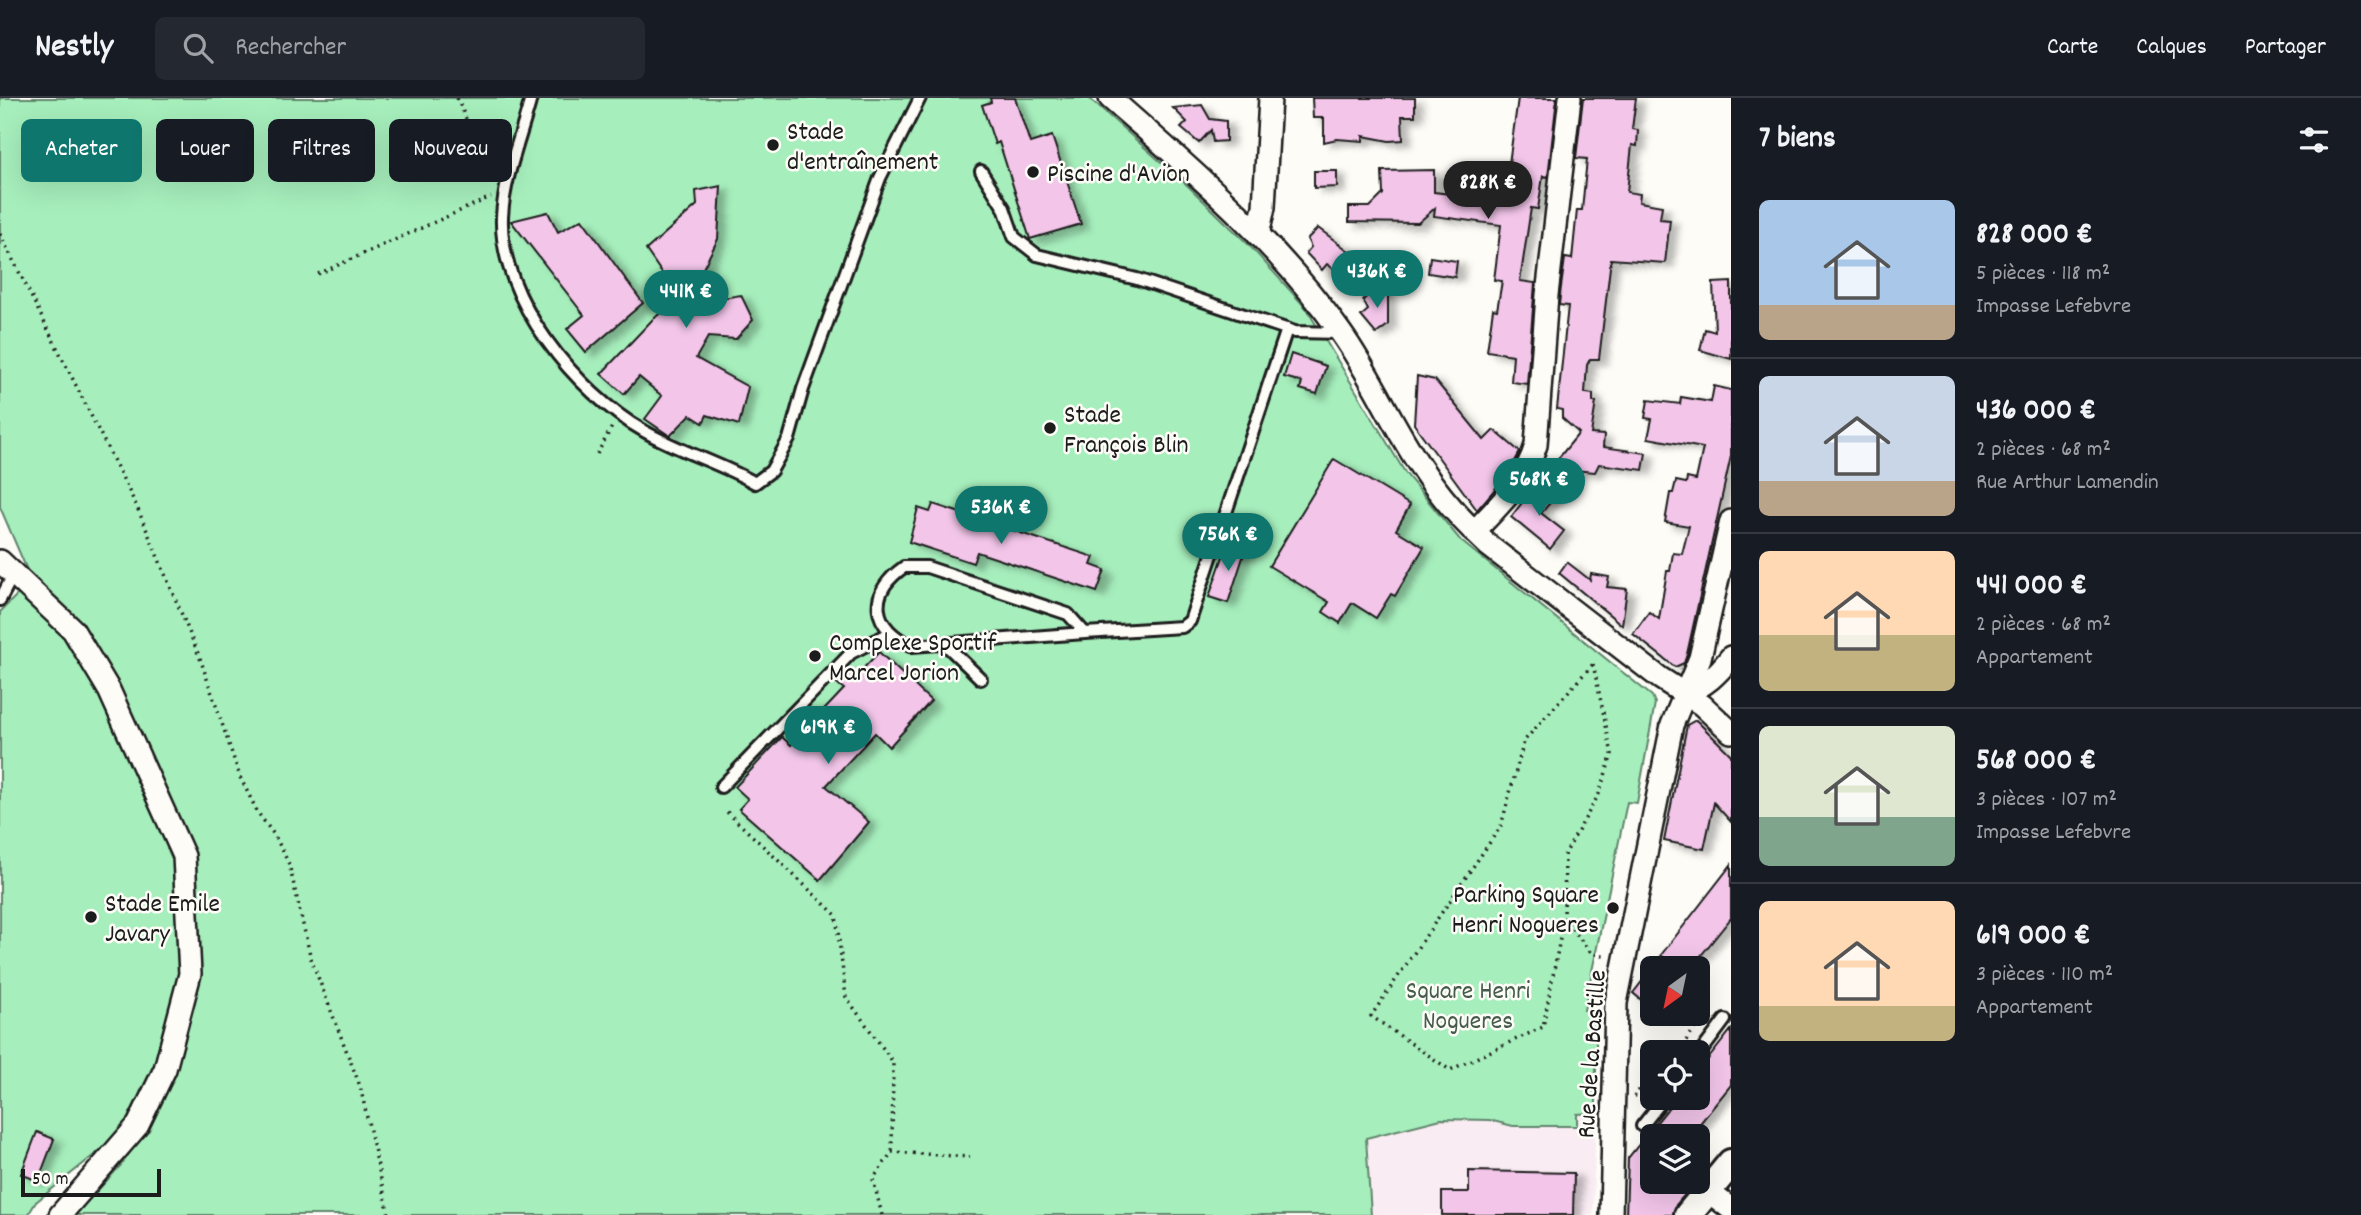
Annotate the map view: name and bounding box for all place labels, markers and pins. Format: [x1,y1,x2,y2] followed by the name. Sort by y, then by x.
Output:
[787,115,939,182] place label: Stade d'entraînement
[765,137,781,153] marker: Stade d'entraînement
[1047,157,1190,194] place label: Piscine d'Avion
[1431,162,1545,221] pin: 828K €
[1025,164,1041,180] marker: Piscine d'Avion
[1320,250,1434,310] pin: 436K €
[629,271,743,330] pin: 441K €
[1064,398,1188,465] place label: Stade François Blin
[1042,420,1058,436] marker: Stade François Blin
[1482,458,1596,518] pin: 568K €
[944,486,1058,546] pin: 536K €
[1171,514,1285,573] pin: 756K €
[829,626,997,693] place label: Complexe Sportif Marcel Jorion
[807,648,823,664] marker: Complexe Sportif Marcel Jorion
[771,706,885,766] pin: 619K €
[1451,878,1599,945] place label: Parking Square Henri Nogueres
[105,887,220,954] place label: Stade Emile Javary
[1605,900,1621,916] marker: Parking Square Henri Nogueres
[83,909,99,925] marker: Stade Emile Javary

